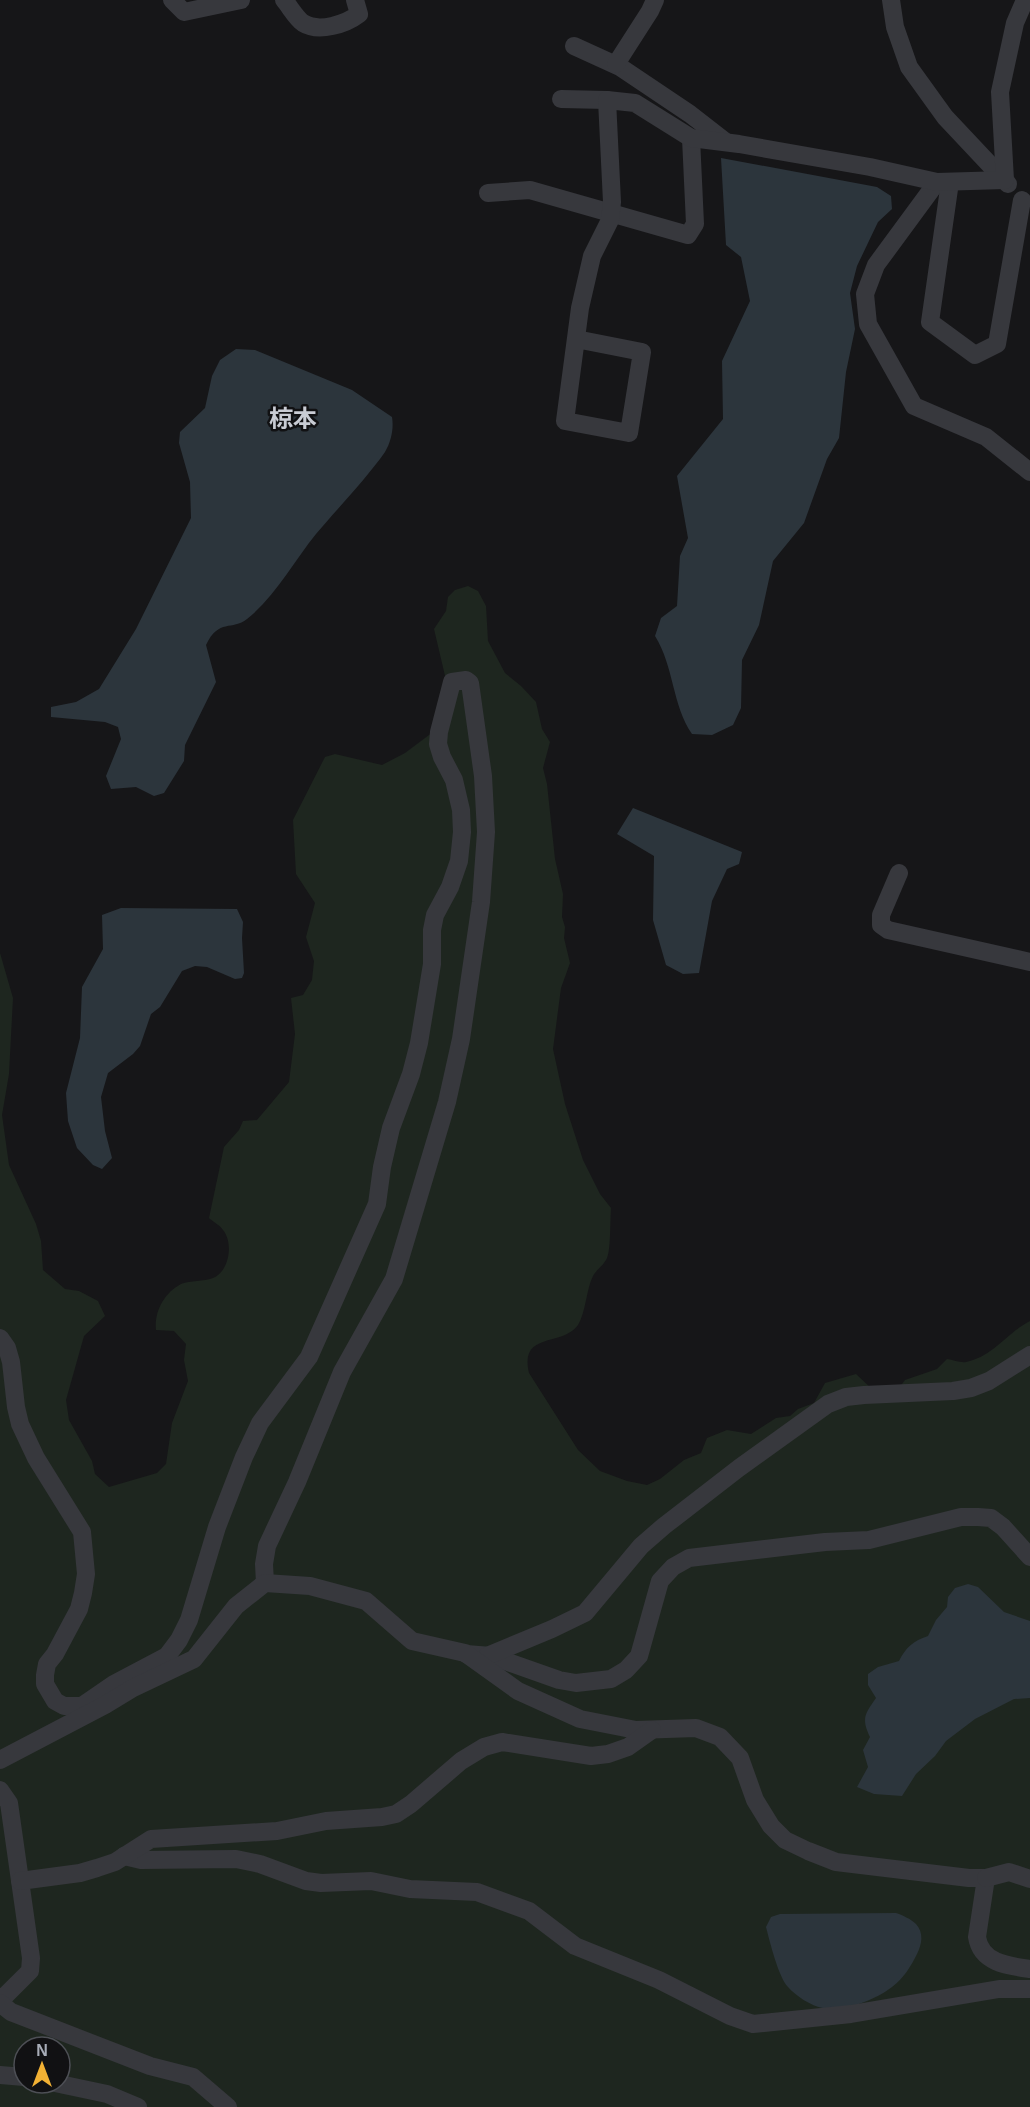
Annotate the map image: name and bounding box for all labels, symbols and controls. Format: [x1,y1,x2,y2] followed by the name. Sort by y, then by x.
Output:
[269,405,317,432] district label: 椋本
[12,2035,72,2095] north arrow
[36,2042,48,2059] text: N

